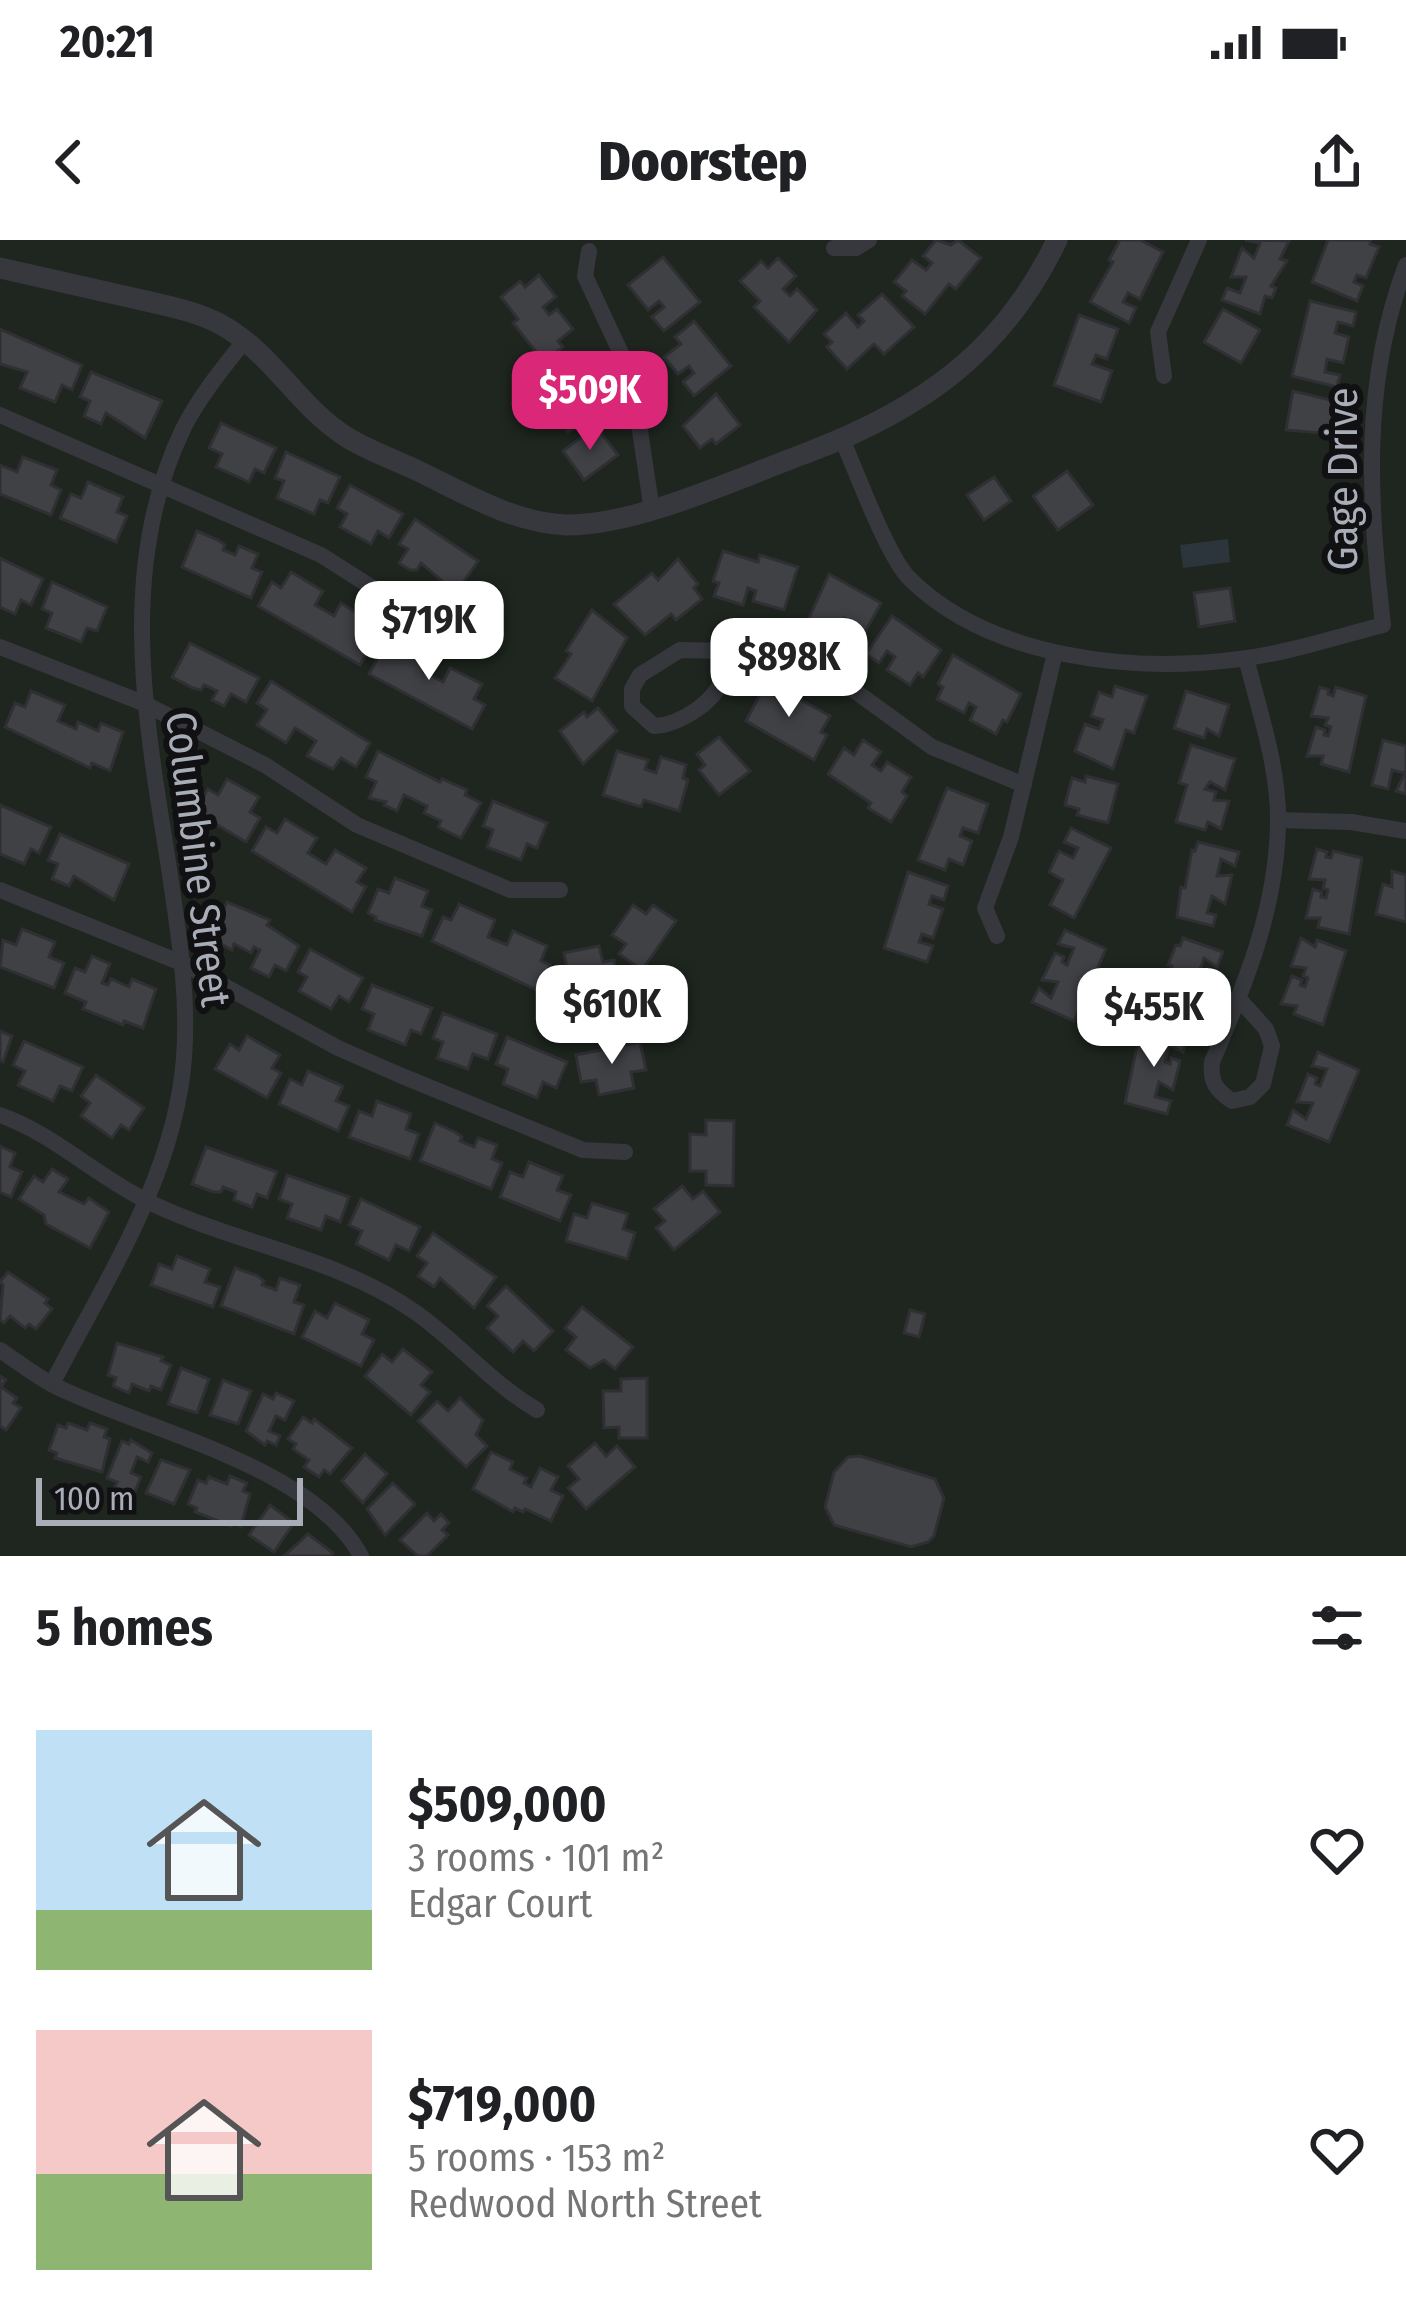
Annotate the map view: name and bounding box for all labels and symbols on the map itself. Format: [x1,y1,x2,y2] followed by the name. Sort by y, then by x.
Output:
[506,351,674,453] pin: $509K
[1318,388,1368,570] street label: Gage Drive
[345,581,513,683] pin: $719K
[705,618,873,720] pin: $898K
[155,709,241,1010] street label: Columbine Street
[528,965,696,1067] pin: $610K
[1070,968,1238,1070] pin: $455K
[36,1472,303,1525] scale bar

